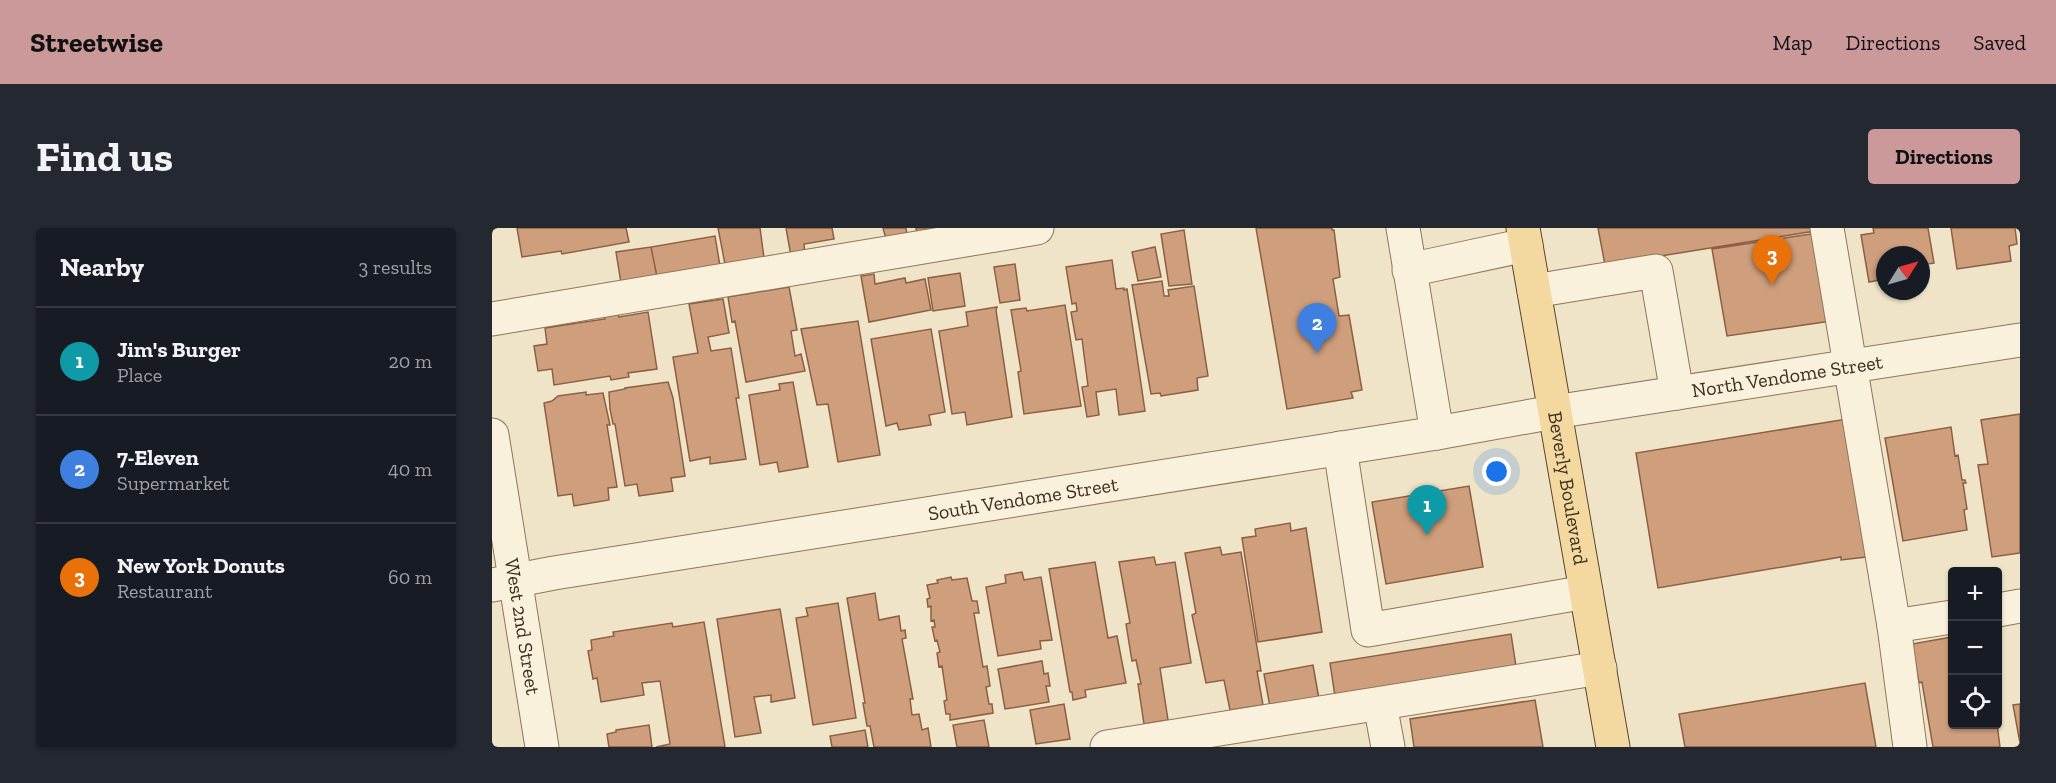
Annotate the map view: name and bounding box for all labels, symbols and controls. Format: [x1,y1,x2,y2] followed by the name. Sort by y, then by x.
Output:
[30,26,163,59] text: Streetwise
[1773,30,1813,55] text: Map
[1846,30,1940,55] text: Directions
[1973,30,2026,55] text: Saved
[1868,129,2020,184] button: Directions
[36,131,173,182] text: Find us
[1752,236,1792,285] pin: 3
[1876,246,1930,300] north arrow
[60,251,144,283] text: Nearby
[358,255,432,279] text: 3 results
[1298,304,1336,353] pin: 2
[117,336,241,363] text: Jim's Burger
[75,349,84,373] text: 1
[388,349,432,373] text: 20 m
[1690,349,1885,403] street label: North Vendome Street
[117,363,162,387] text: Place
[1543,410,1593,567] street label: Beverly Boulevard
[117,444,199,471] text: 7-Eleven
[74,457,85,481] text: 2
[388,457,432,481] text: 40 m
[1482,457,1511,486] your location
[117,471,230,495] text: Supermarket
[926,472,1120,526] street label: South Vendome Street
[1408,486,1446,535] pin: 1
[117,552,285,579] text: New York Donuts
[500,557,546,697] street label: West 2nd Street
[74,565,85,589] text: 3
[388,565,432,589] text: 60 m
[1948,567,2002,729] map controls
[1948,567,2002,621] button: +
[117,579,213,603] text: Restaurant
[1948,621,2002,675] button: −
[1948,675,2002,729] button: locate

